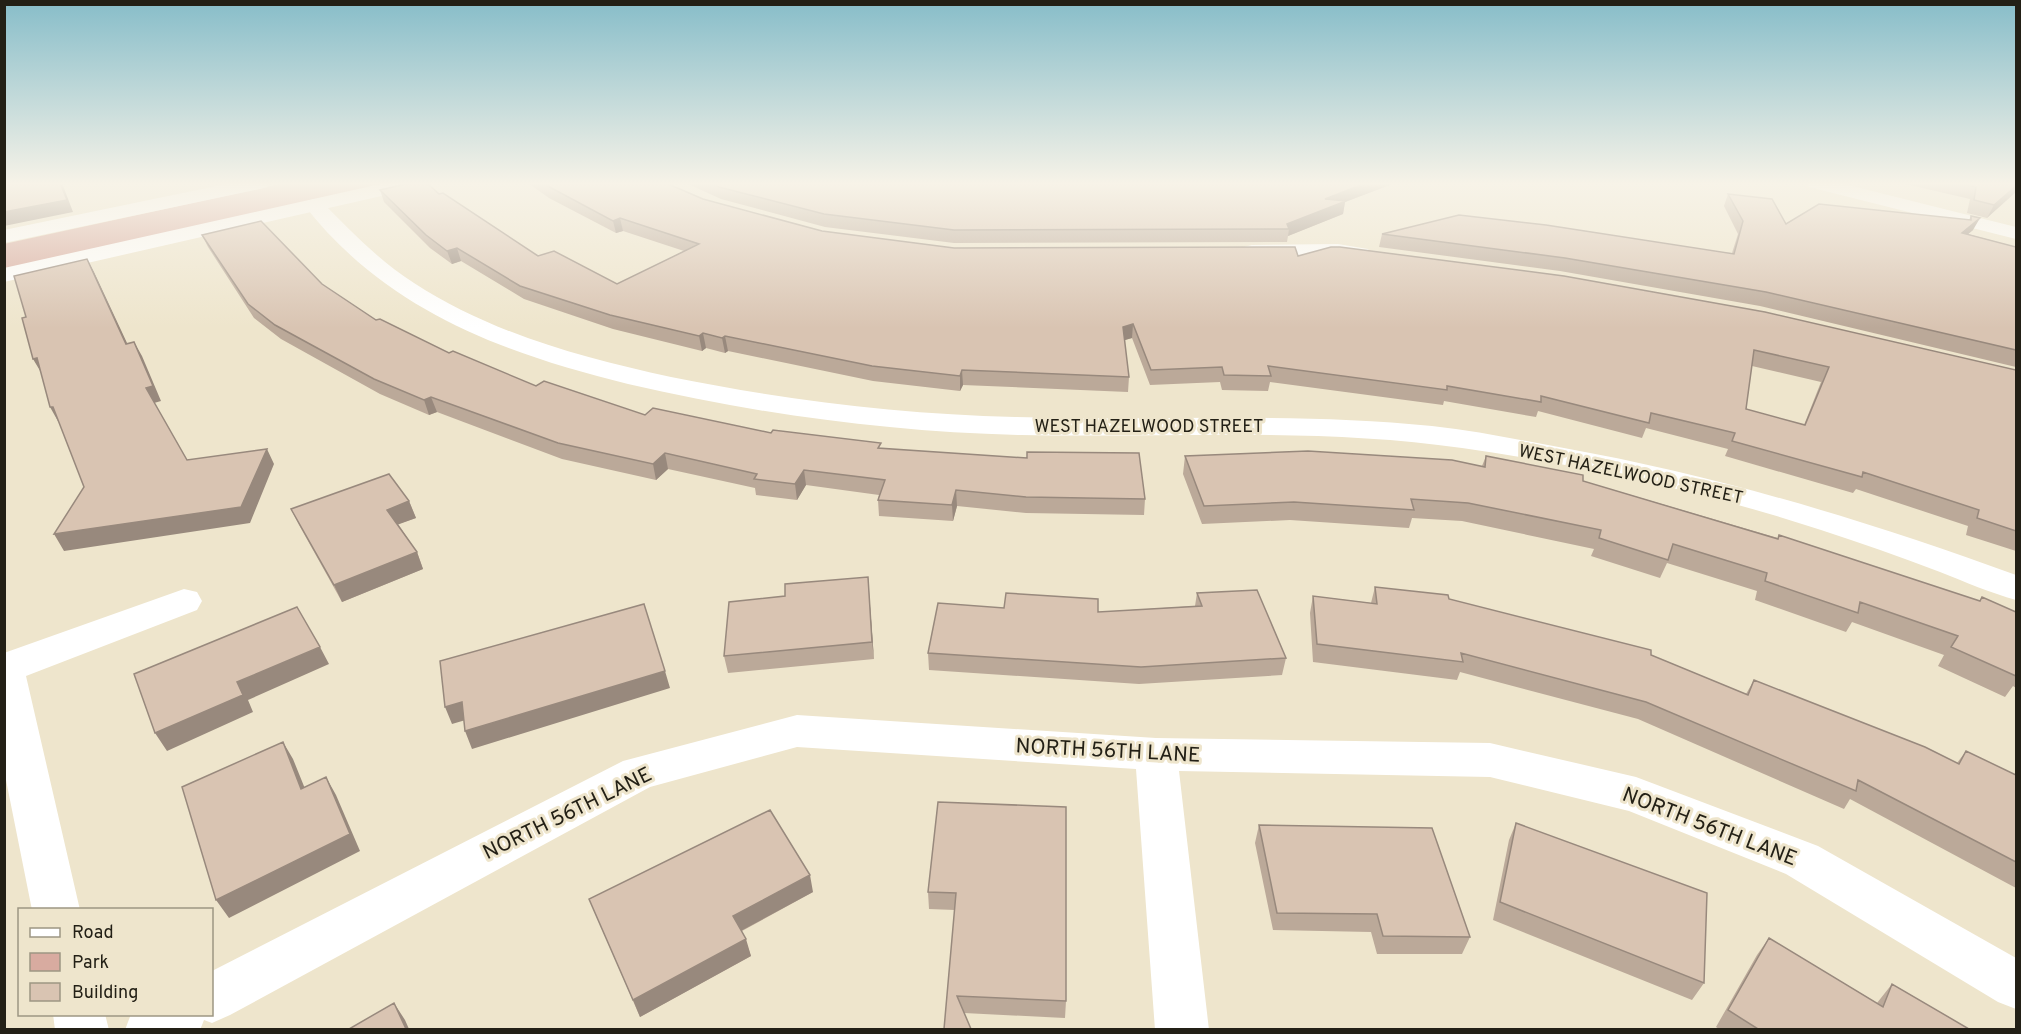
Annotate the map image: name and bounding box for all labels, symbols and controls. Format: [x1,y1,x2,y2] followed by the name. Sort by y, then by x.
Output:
[1034,416,1264,439] street label: WEST HAZELWOOD STREET
[1516,440,1745,511] street label: WEST HAZELWOOD STREET
[1015,733,1201,770] street label: NORTH 56TH LANE
[479,762,657,867] street label: NORTH 56TH LANE
[1618,782,1801,873] street label: NORTH 56TH LANE
[18,908,213,1016] legend
[72,922,114,945] text: Road
[72,952,109,975] text: Park
[72,982,138,1005] text: Building

